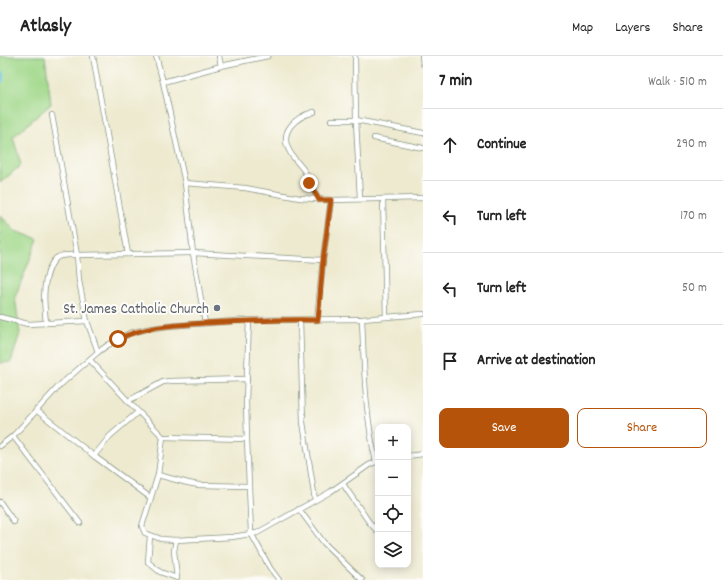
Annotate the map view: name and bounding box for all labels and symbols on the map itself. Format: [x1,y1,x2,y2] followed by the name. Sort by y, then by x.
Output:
[300,174,318,192] route end
[63,299,209,321] place label: St. James Catholic Church
[212,303,222,313] marker: St. James Catholic Church
[109,330,127,348] route start

